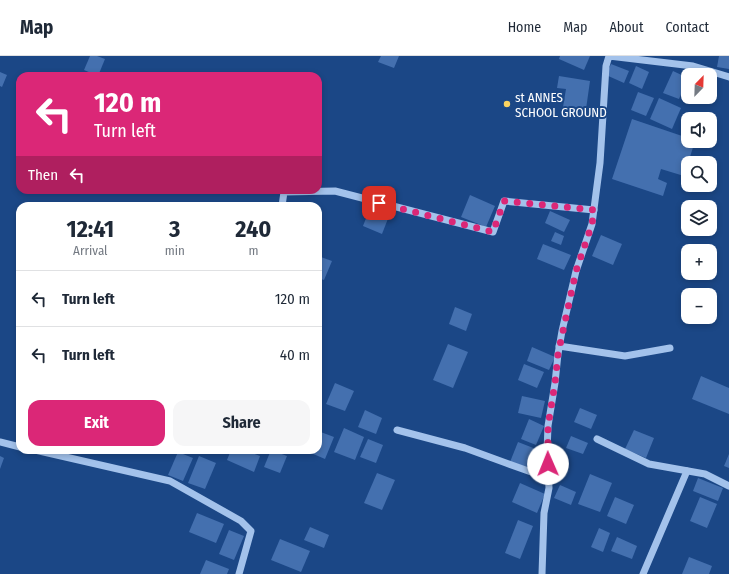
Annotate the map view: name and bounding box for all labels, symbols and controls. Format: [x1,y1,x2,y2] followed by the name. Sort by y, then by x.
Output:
[20,16,53,39] text: Map
[508,19,541,36] text: Home
[563,19,587,36] text: Map
[609,19,644,36] text: About
[666,19,709,36] text: Contact
[681,68,717,104] north arrow
[681,68,717,324] map controls
[94,86,161,119] text: 120 m
[28,88,80,140] icon: left
[515,90,607,120] place label: st ANNES SCHOOL GROUND
[502,99,512,109] marker: st ANNES SCHOOL GROUND
[681,112,717,148] button: sound
[94,120,156,142] text: Turn left
[681,156,717,192] button: search
[66,164,88,186] icon: left
[28,166,58,184] text: Then
[362,186,396,220] pin
[368,192,390,214] icon: arrive
[681,200,717,236] button: layers
[67,215,114,243] text: 12:41
[169,215,180,243] text: 3
[235,215,271,243] text: 240
[73,243,108,258] text: Arrival
[165,243,185,258] text: min
[248,243,258,258] text: m
[681,244,717,280] button: +
[28,288,50,310] icon: left
[681,288,717,324] button: −
[62,290,115,308] text: Turn left
[275,290,310,308] text: 120 m
[28,344,50,366] icon: left
[62,346,115,364] text: Turn left
[280,346,310,364] text: 40 m
[28,400,165,446] button: Exit
[173,400,310,446] button: Share
[527,443,569,485] position arrow

